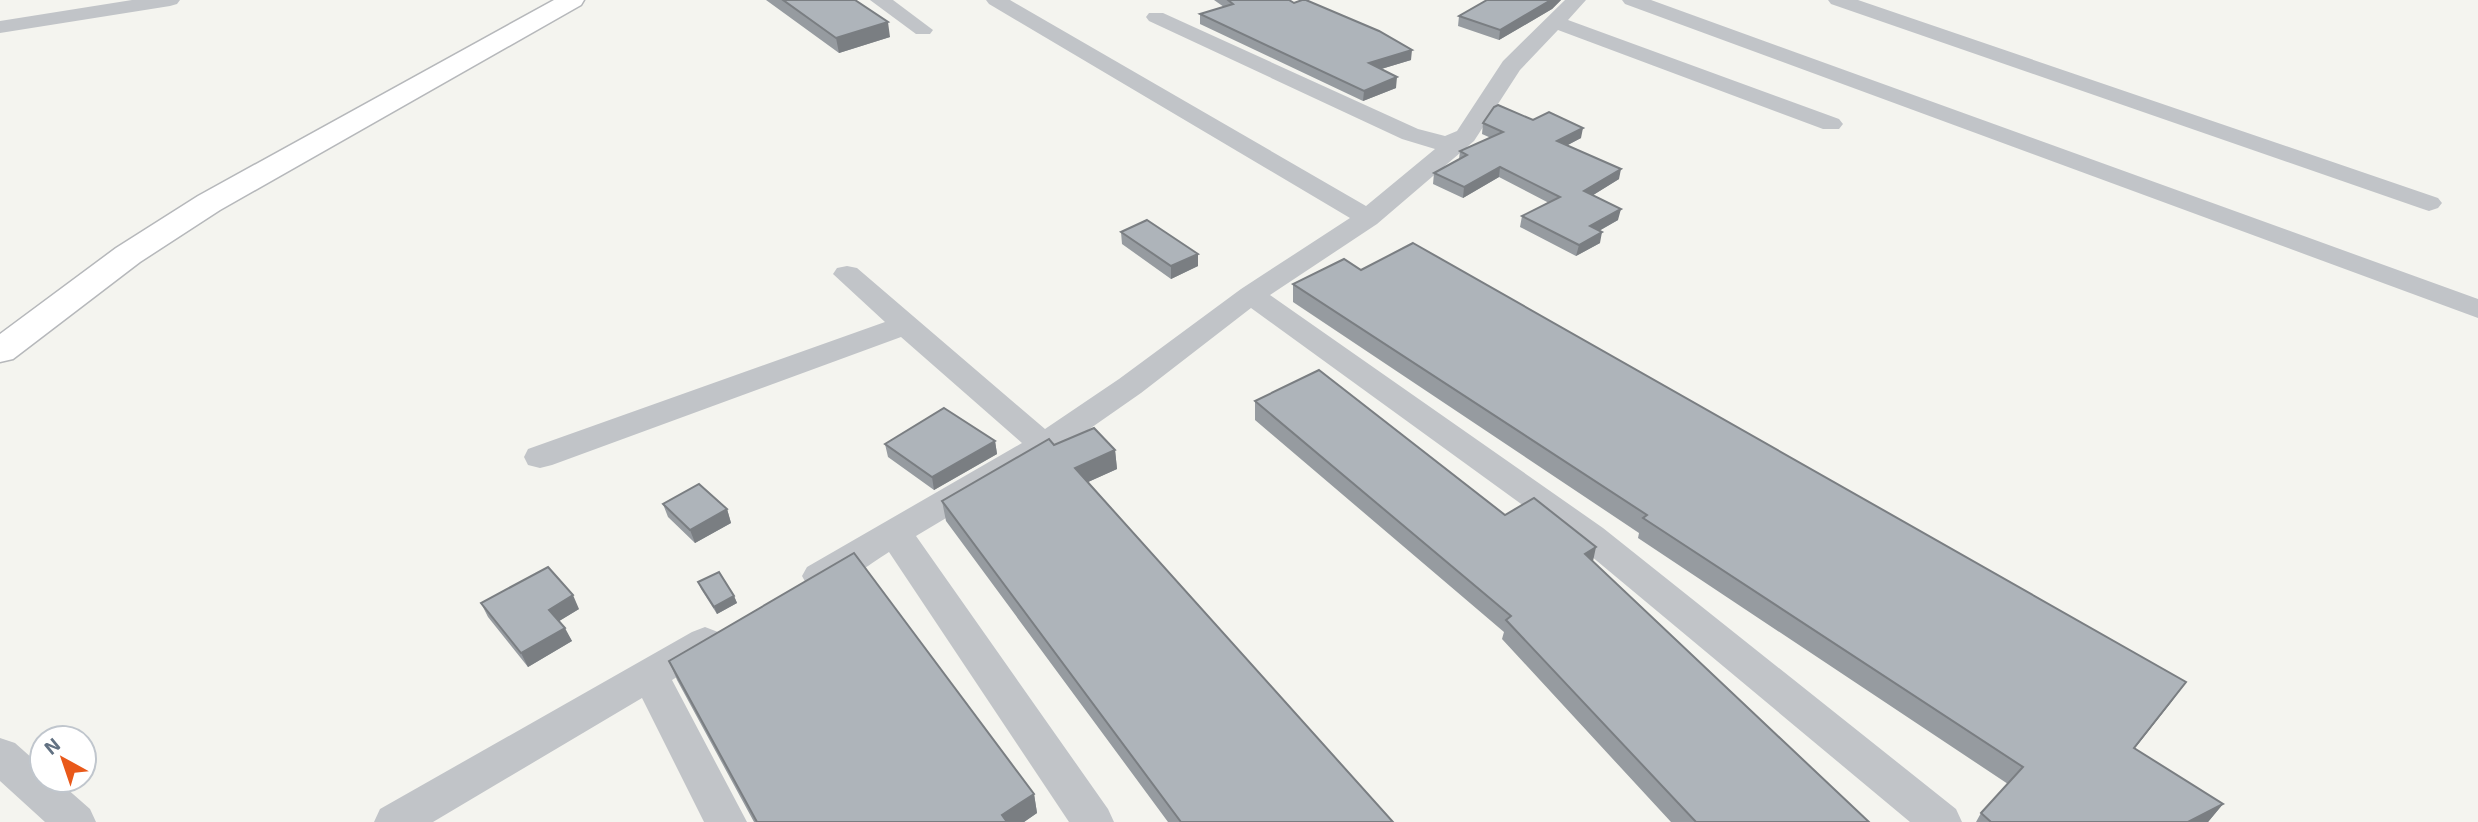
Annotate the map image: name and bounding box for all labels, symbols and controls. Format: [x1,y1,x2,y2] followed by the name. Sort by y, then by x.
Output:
[28,724,98,794] north arrow
[39,732,64,759] text: N

